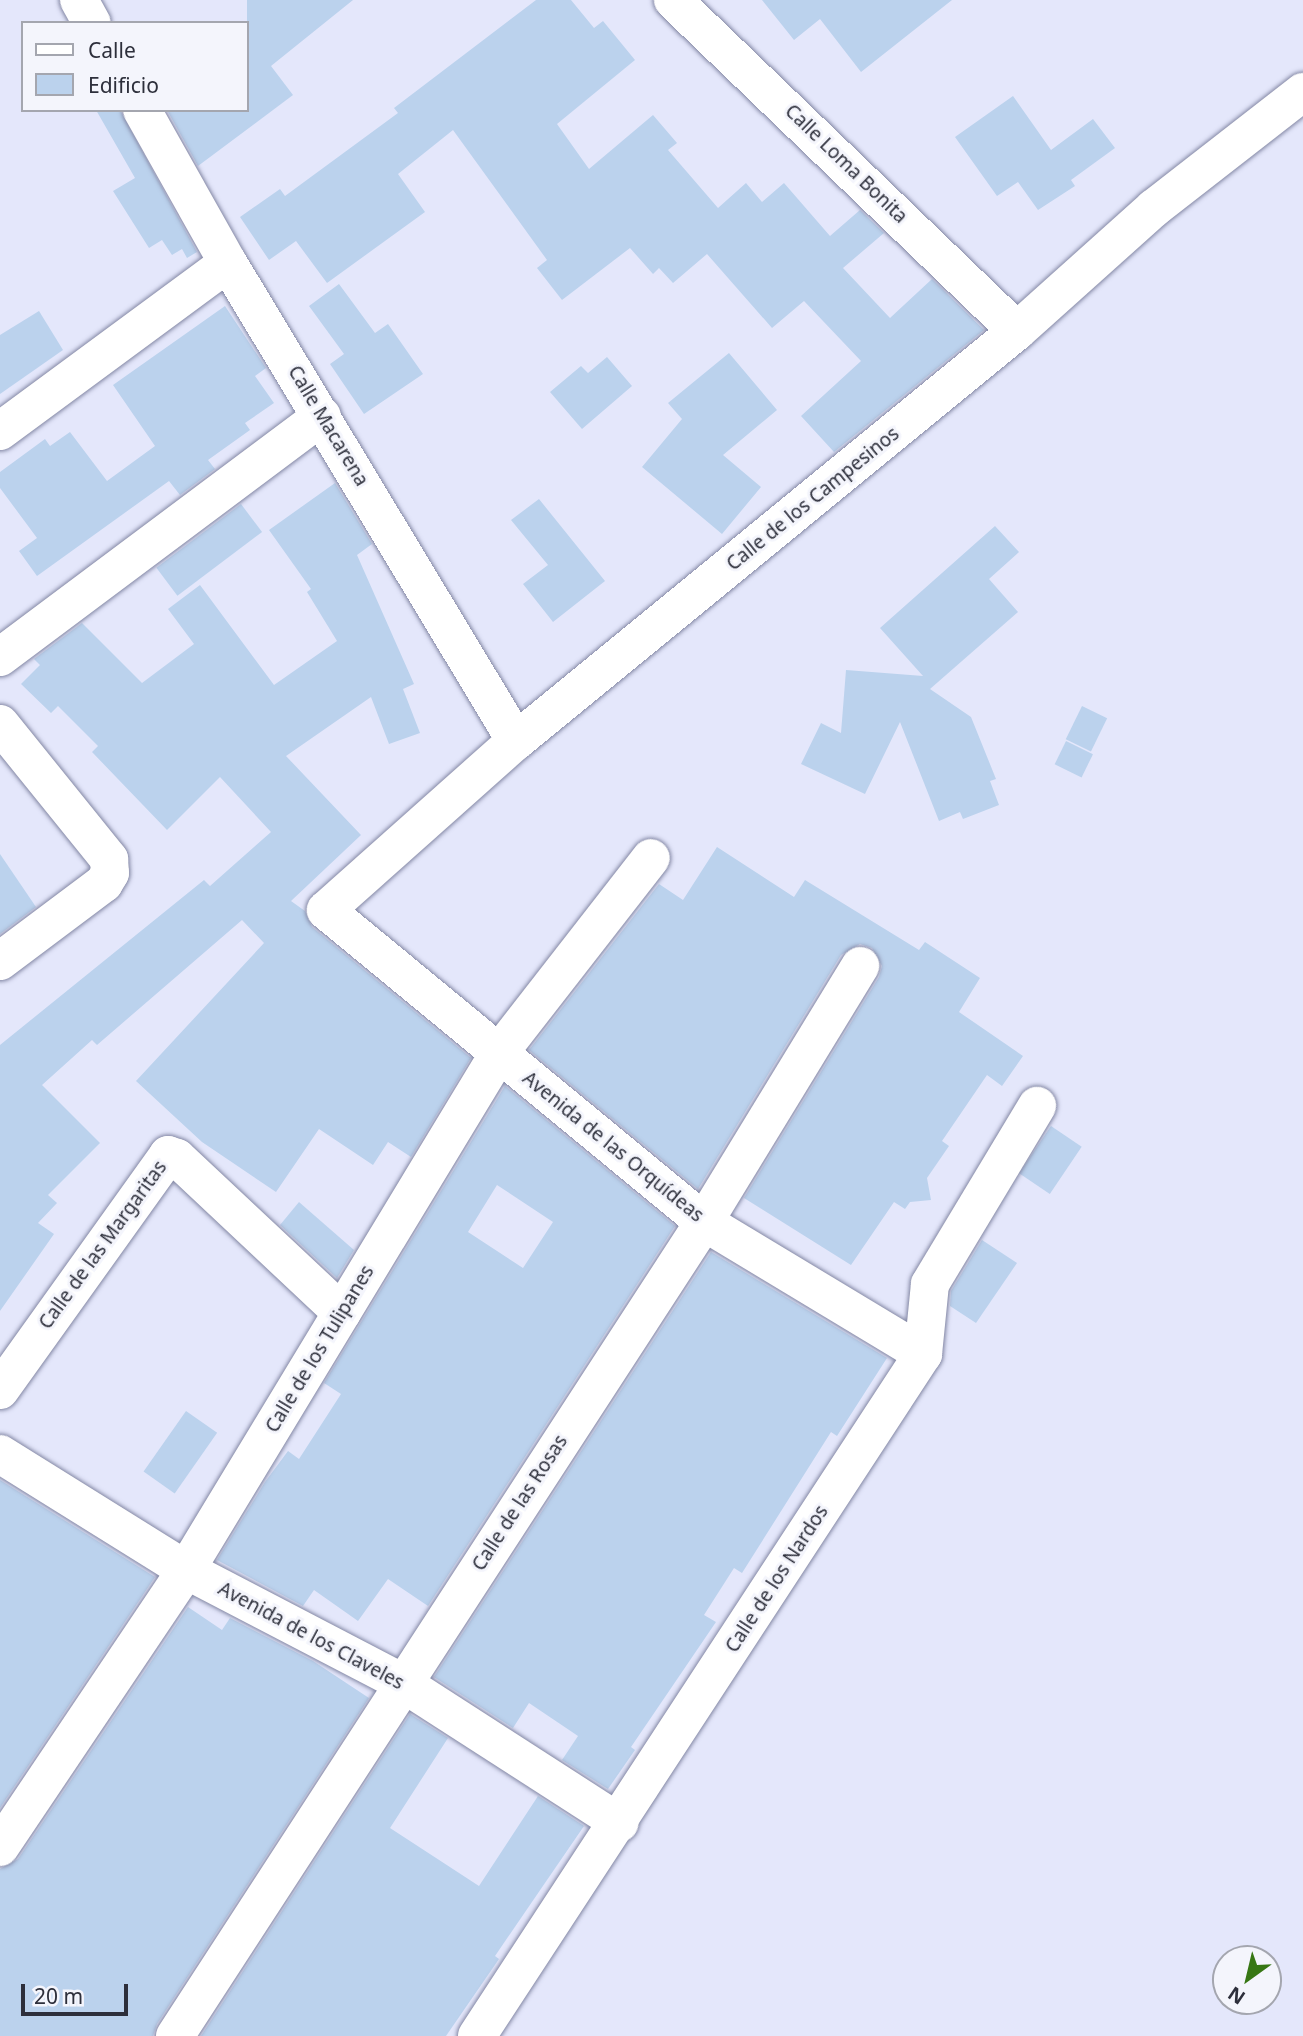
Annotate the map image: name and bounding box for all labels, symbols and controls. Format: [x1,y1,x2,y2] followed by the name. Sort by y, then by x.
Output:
[21,21,248,112] legend
[88,36,136,64] text: Calle
[88,71,159,99] text: Edificio
[780,100,912,228] street label: Calle Loma Bonita
[283,362,373,490] street label: Calle Macarena
[722,422,904,576] street label: Calle de los Campesinos
[518,1067,708,1227] street label: Avenida de las Orquídeas
[34,1156,172,1334] street label: Calle de las Margaritas
[261,1261,379,1437] street label: Calle de los Tulipanes
[468,1431,572,1575] street label: Calle de las Rosas
[721,1501,833,1657] street label: Calle de los Nardos
[214,1577,408,1695] street label: Avenida de los Claveles
[1212,1945,1282,2015] north arrow
[24,1969,131,2013] scale bar
[1223,1981,1250,2011] text: N
[34,1982,83,2010] text: 20 m

